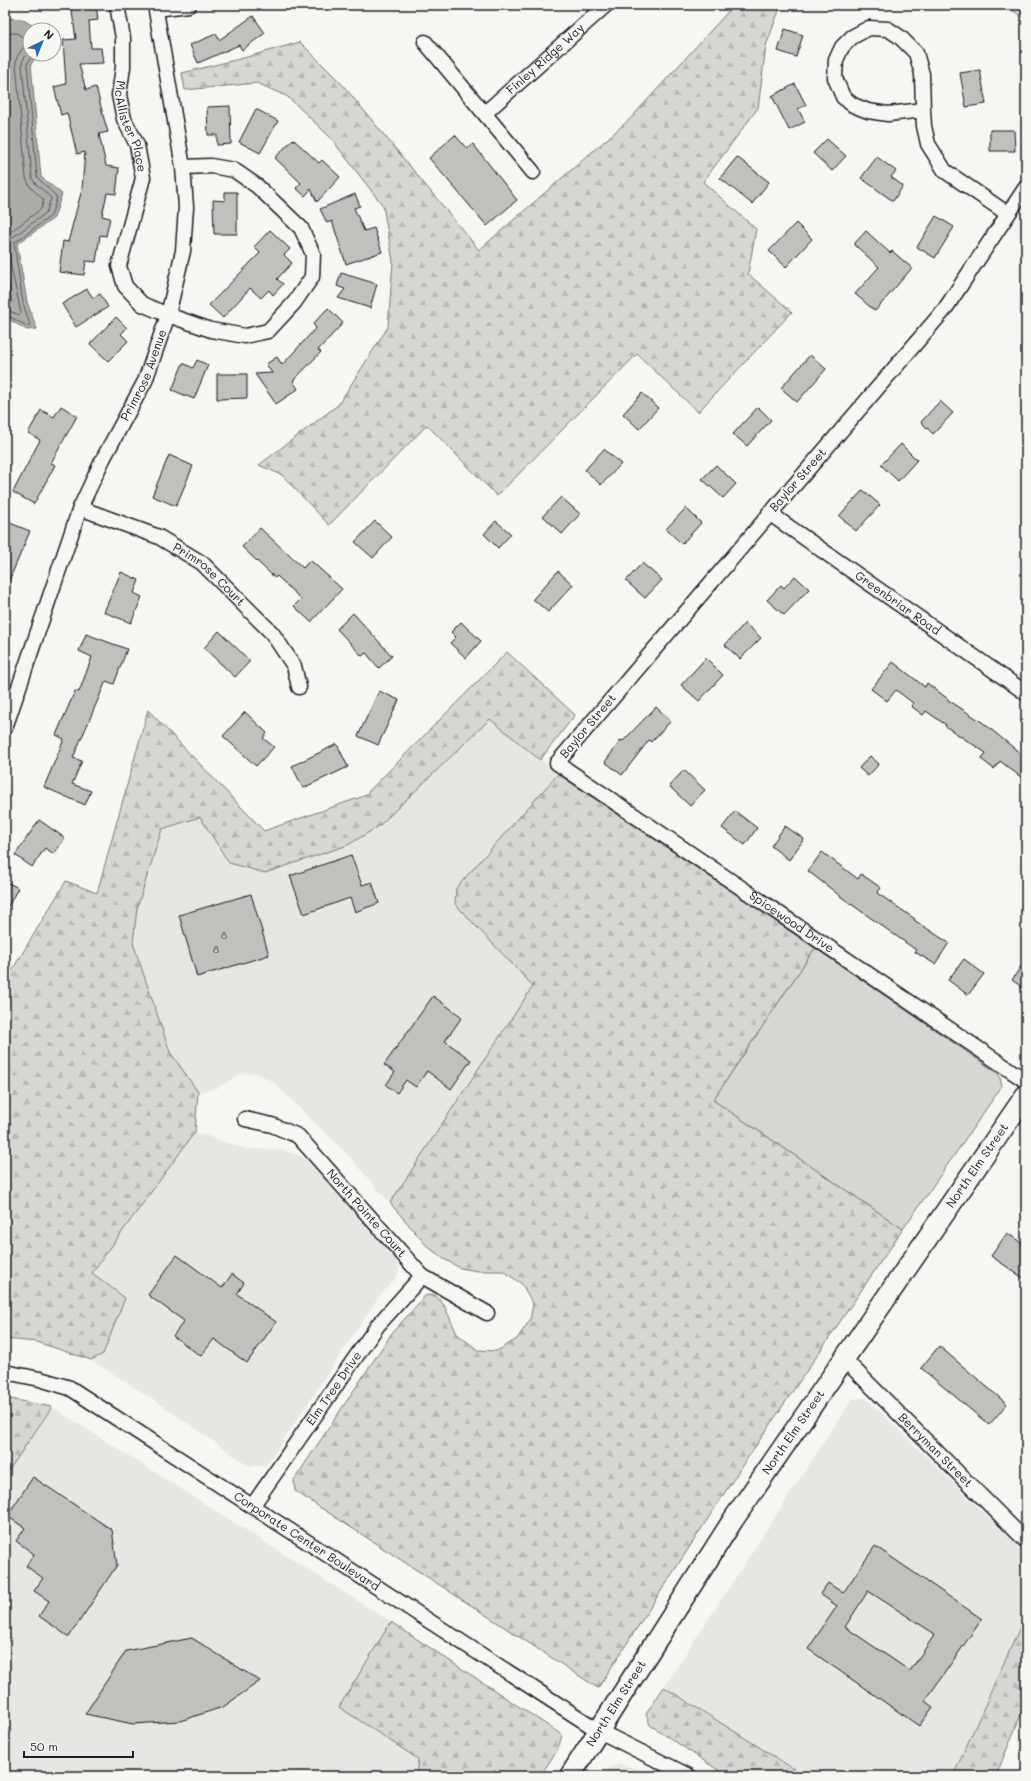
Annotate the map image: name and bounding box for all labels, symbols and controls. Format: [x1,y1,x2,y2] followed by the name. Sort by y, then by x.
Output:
[502,19,587,97] street label: Finley Ridge Way
[22,22,62,62] north arrow
[41,26,57,43] text: N
[112,80,151,173] street label: McAllister Place
[116,327,169,423] street label: Primrose Avenue
[765,444,829,515] street label: Baylor Street
[170,538,249,609] street label: Primrose Court
[852,567,944,638] street label: Greenbriar Road
[556,690,619,761] street label: Baylor Street
[747,887,838,956] street label: Spicewood Drive
[221,928,227,942] house number: 8
[213,942,219,956] house number: 8
[942,1119,1011,1210] street label: North Elm Street
[324,1165,411,1260] street label: North Pointe Court
[302,1348,364,1428] street label: Elm Tree Drive
[758,1386,827,1477] street label: North Elm Street
[895,1409,977,1490] street label: Berryman Street
[231,1487,383,1594] street label: Corporate Center Boulevard
[582,1657,649,1749] street label: North Elm Street
[24,1733,133,1759] scale bar
[30,1738,58,1754] text: 50 m

